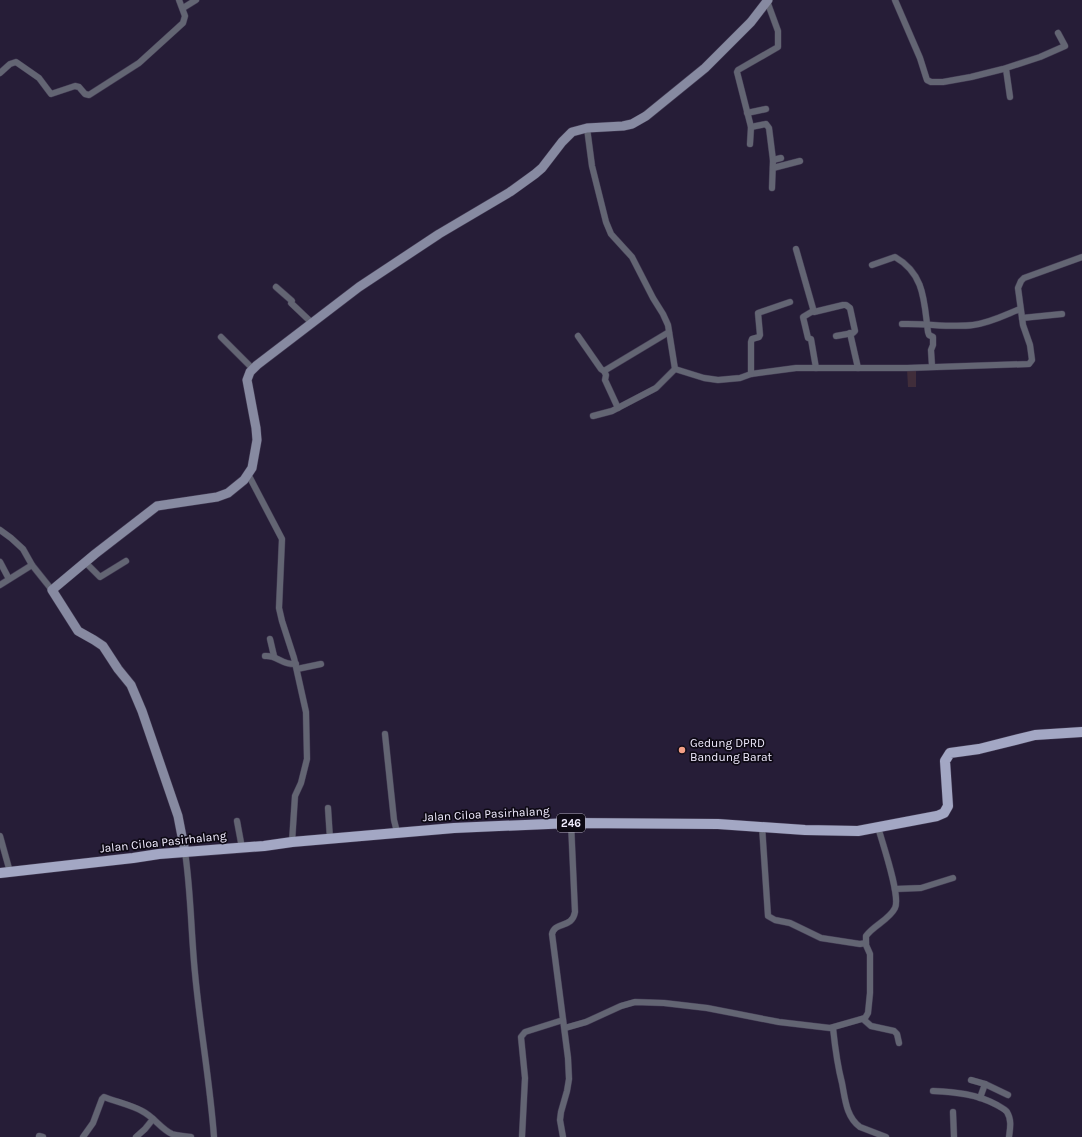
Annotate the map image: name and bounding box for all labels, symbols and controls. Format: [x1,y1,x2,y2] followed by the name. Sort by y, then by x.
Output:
[690,736,773,764] place label: Gedung DPRD Bandung Barat
[677,745,687,755] marker: Gedung DPRD Bandung Barat
[422,804,550,824] street label: Jalan Ciloa Pasirhalang
[557,814,585,832] road number: 246
[99,828,227,856] street label: Jalan Ciloa Pasirhalang

